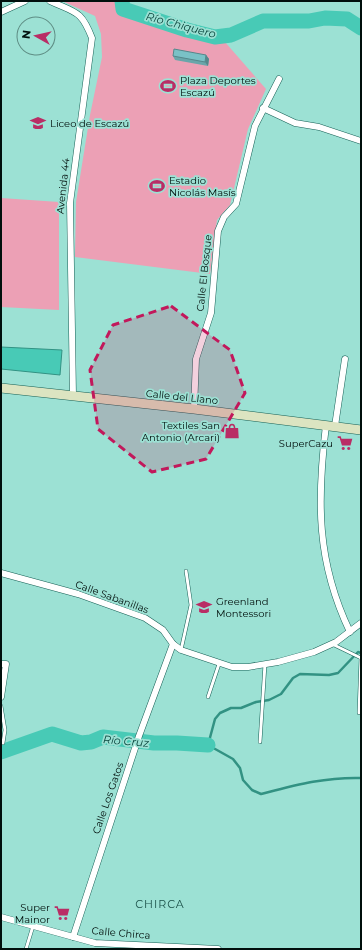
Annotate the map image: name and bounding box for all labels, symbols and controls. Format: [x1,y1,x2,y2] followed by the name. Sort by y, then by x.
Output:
[145,9,218,41] water label: Río Chiquero
[16,16,56,56] north arrow
[19,29,34,40] text: N
[180,74,256,99] place label: Plaza Deportes Escazú
[159,77,177,95] sports icon: Plaza Deportes Escazú
[29,114,47,132] school or university icon: Liceo de Escazú
[50,117,129,130] place label: Liceo de Escazú
[54,157,72,215] street label: Avenida 44
[169,174,236,199] place label: Estadio Nicolás Masís
[148,177,166,195] sports icon: Estadio Nicolás Masís
[194,234,214,312] street label: Calle El Bosque
[145,387,219,407] street label: Calle del Llano
[142,419,220,444] place label: Textiles San Antonio (Arcari)
[223,422,241,440] shop icon: Textiles San Antonio (Arcari)
[336,434,354,452] supermarket icon: SuperCazu
[279,437,333,450] place label: SuperCazu
[73,578,151,616] street label: Calle Sabanillas
[216,595,271,620] place label: Greenland Montessori
[195,598,213,616] school or university icon: Greenland Montessori
[102,732,150,750] water label: Río Cruz
[90,760,126,836] street label: Calle Los Gatos
[135,897,185,911] district label: CHIRCA
[15,901,50,926] place label: Super Mainor
[53,904,71,922] supermarket icon: Super Mainor
[91,924,151,942] street label: Calle Chirca

